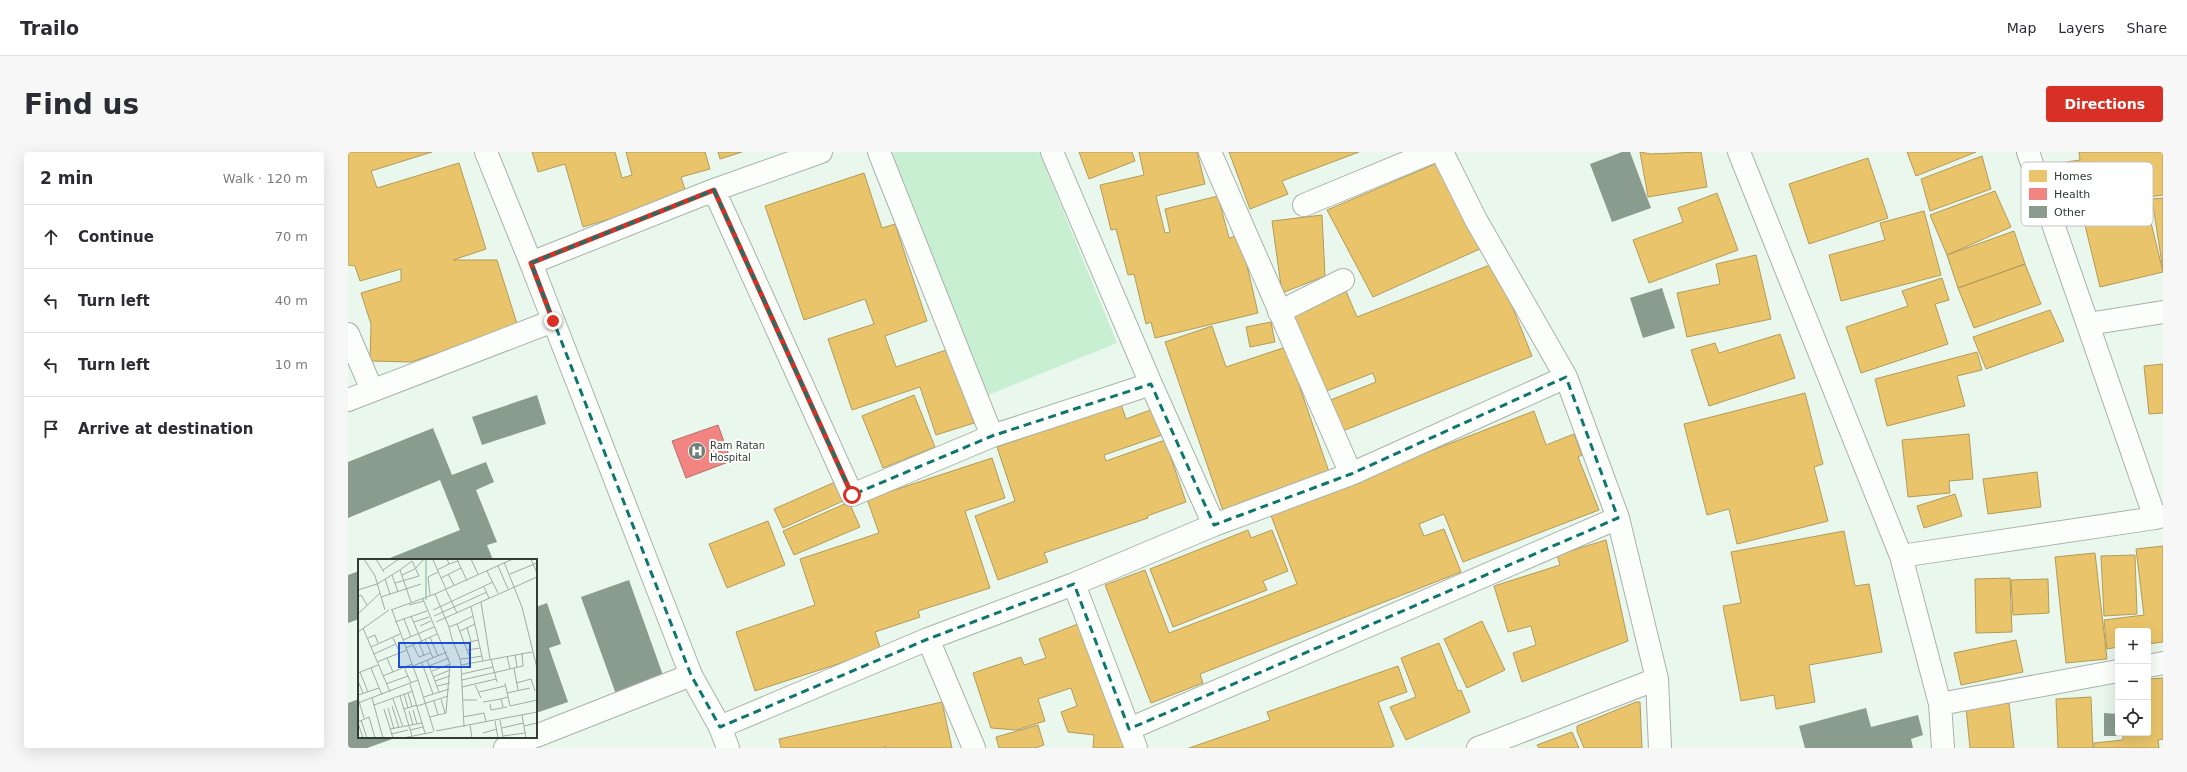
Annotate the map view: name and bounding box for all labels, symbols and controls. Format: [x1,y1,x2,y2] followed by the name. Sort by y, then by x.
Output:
[20,17,79,39] text: Trailo
[2007,20,2036,36] text: Map
[2058,20,2105,36] text: Layers
[2127,20,2167,36] text: Share
[2046,86,2163,122] button: Directions
[24,88,139,121] text: Find us
[2021,162,2153,226] legend
[40,168,93,188] text: 2 min
[2054,170,2092,183] text: Homes
[223,171,308,186] text: Walk · 120 m
[2054,188,2090,201] text: Health
[2054,206,2086,219] text: Other
[40,226,62,248] icon: ahead
[78,228,154,246] text: Continue
[275,229,308,244] text: 70 m
[40,290,62,312] icon: left
[78,292,150,310] text: Turn left
[275,293,308,308] text: 40 m
[544,312,562,330] route end
[40,354,62,376] icon: left
[78,356,150,374] text: Turn left
[275,357,308,372] text: 10 m
[40,418,62,440] icon: arrive
[78,420,253,438] text: Arrive at destination
[710,440,765,463] place label: Ram Ratan Hospital
[687,441,707,461] hospital icon: Ram Ratan Hospital
[843,486,861,504] route start
[358,559,537,738] inset map
[2115,628,2151,736] map controls
[2115,628,2151,664] button: +
[2115,664,2151,700] button: −
[2115,700,2151,736] button: locate

